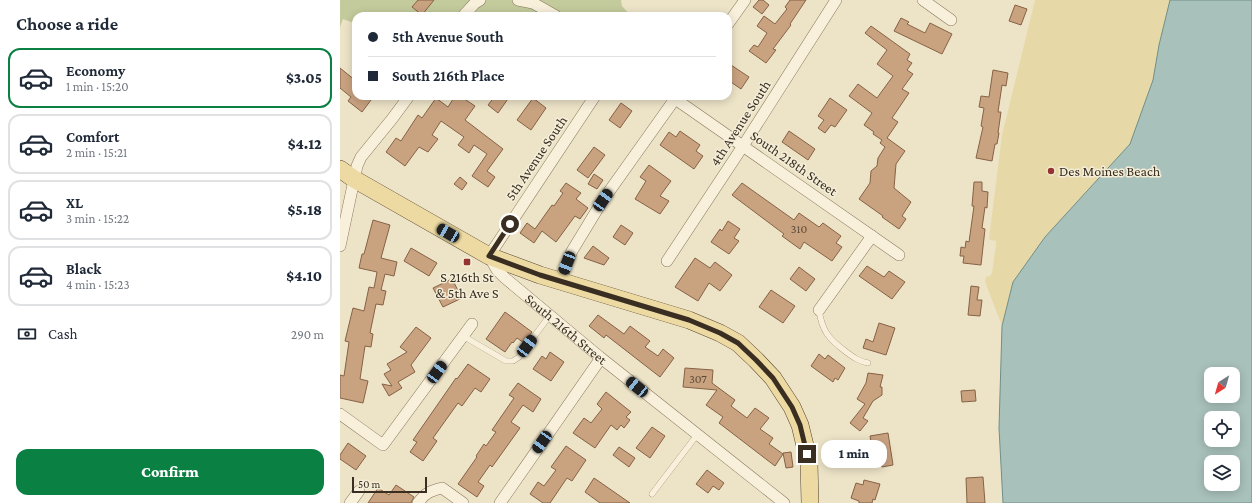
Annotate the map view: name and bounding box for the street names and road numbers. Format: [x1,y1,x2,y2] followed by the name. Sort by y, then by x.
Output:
[706,77,774,169] street label: 4th Avenue South
[502,112,570,203] street label: 5th Avenue South
[748,127,841,199] street label: South 218th Street
[522,290,611,368] street label: South 216th Street

